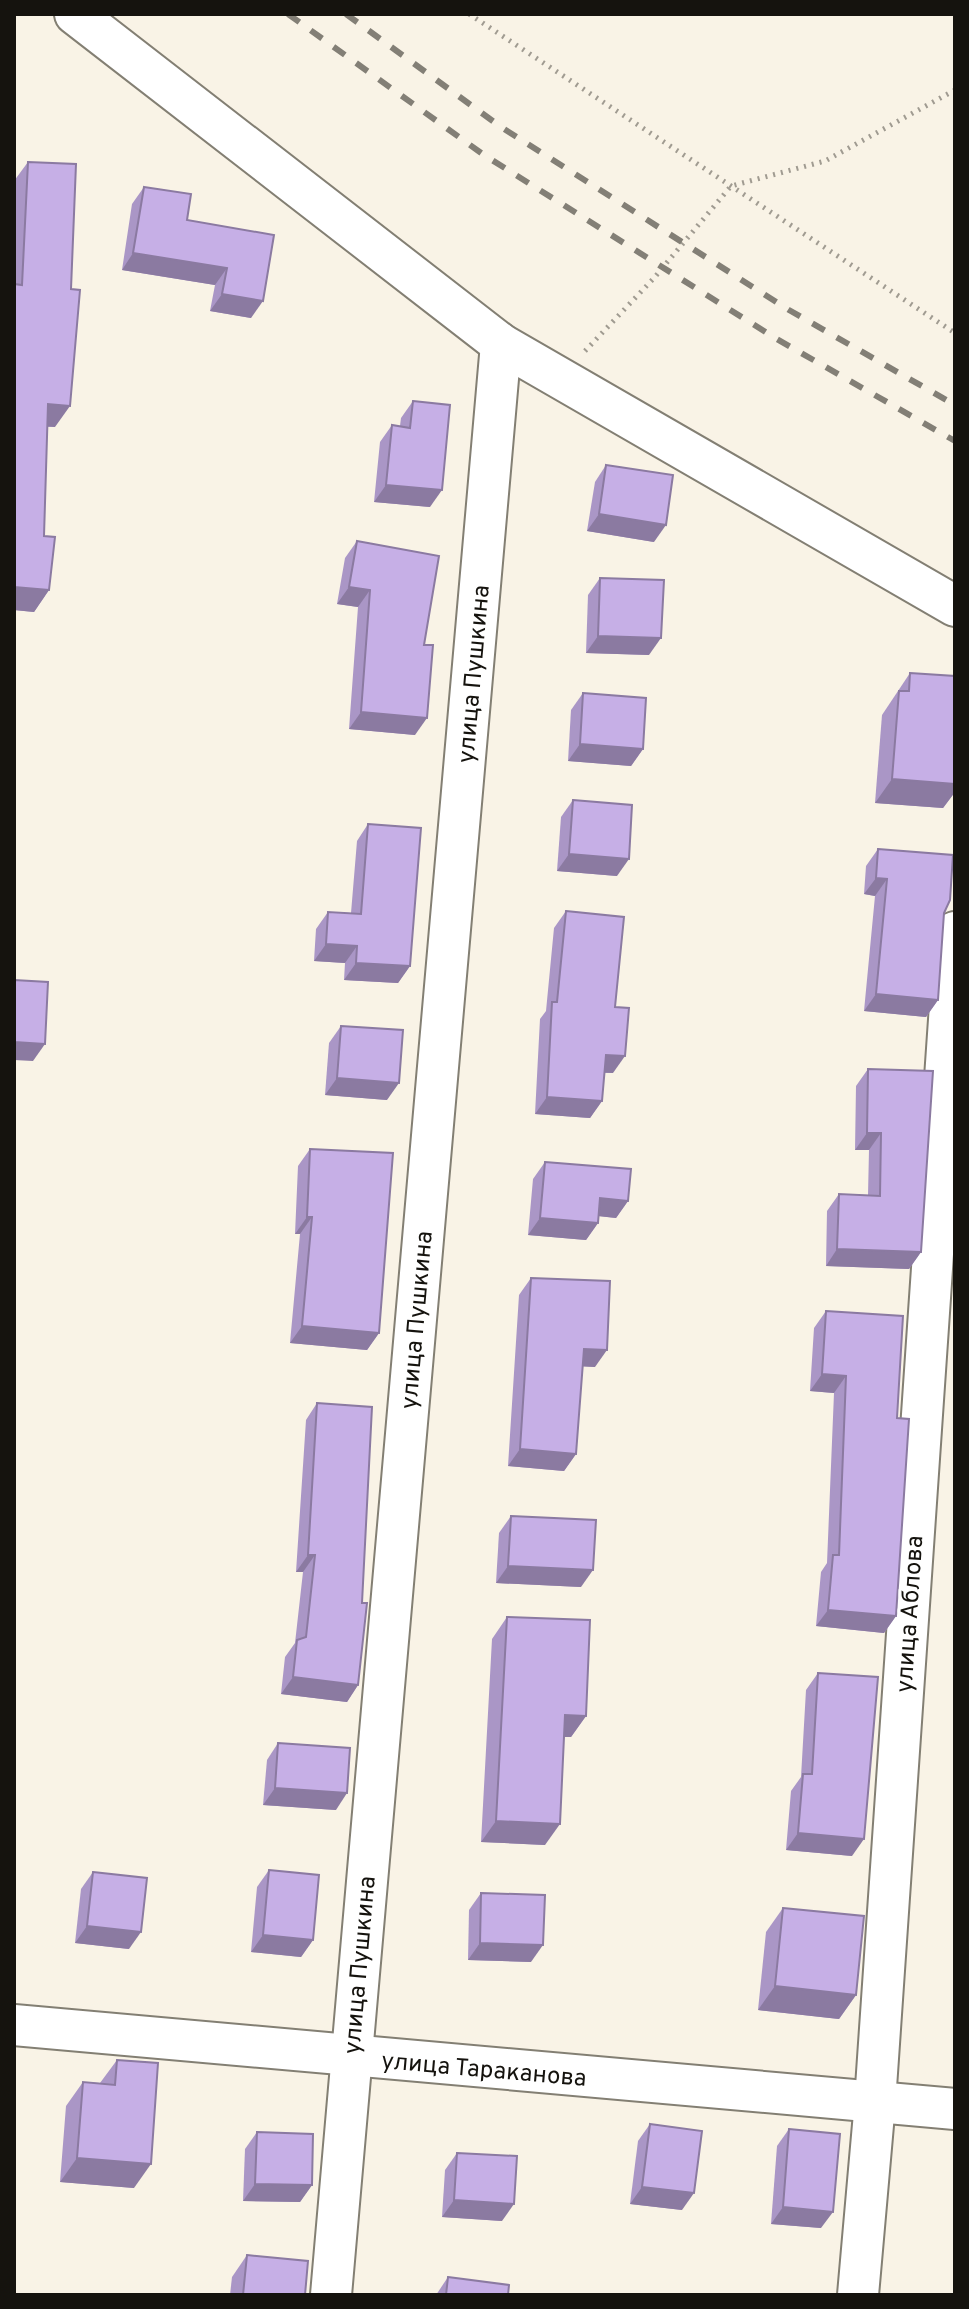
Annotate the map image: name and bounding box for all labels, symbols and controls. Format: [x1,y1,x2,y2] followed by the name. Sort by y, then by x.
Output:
[452,584,498,764] street label: улица Пушкина
[395,1230,441,1410] street label: улица Пушкина
[891,1534,931,1694] street label: улица Аблова
[338,1875,384,2055] street label: улица Пушкина
[380,2047,588,2095] street label: улица Тараканова

